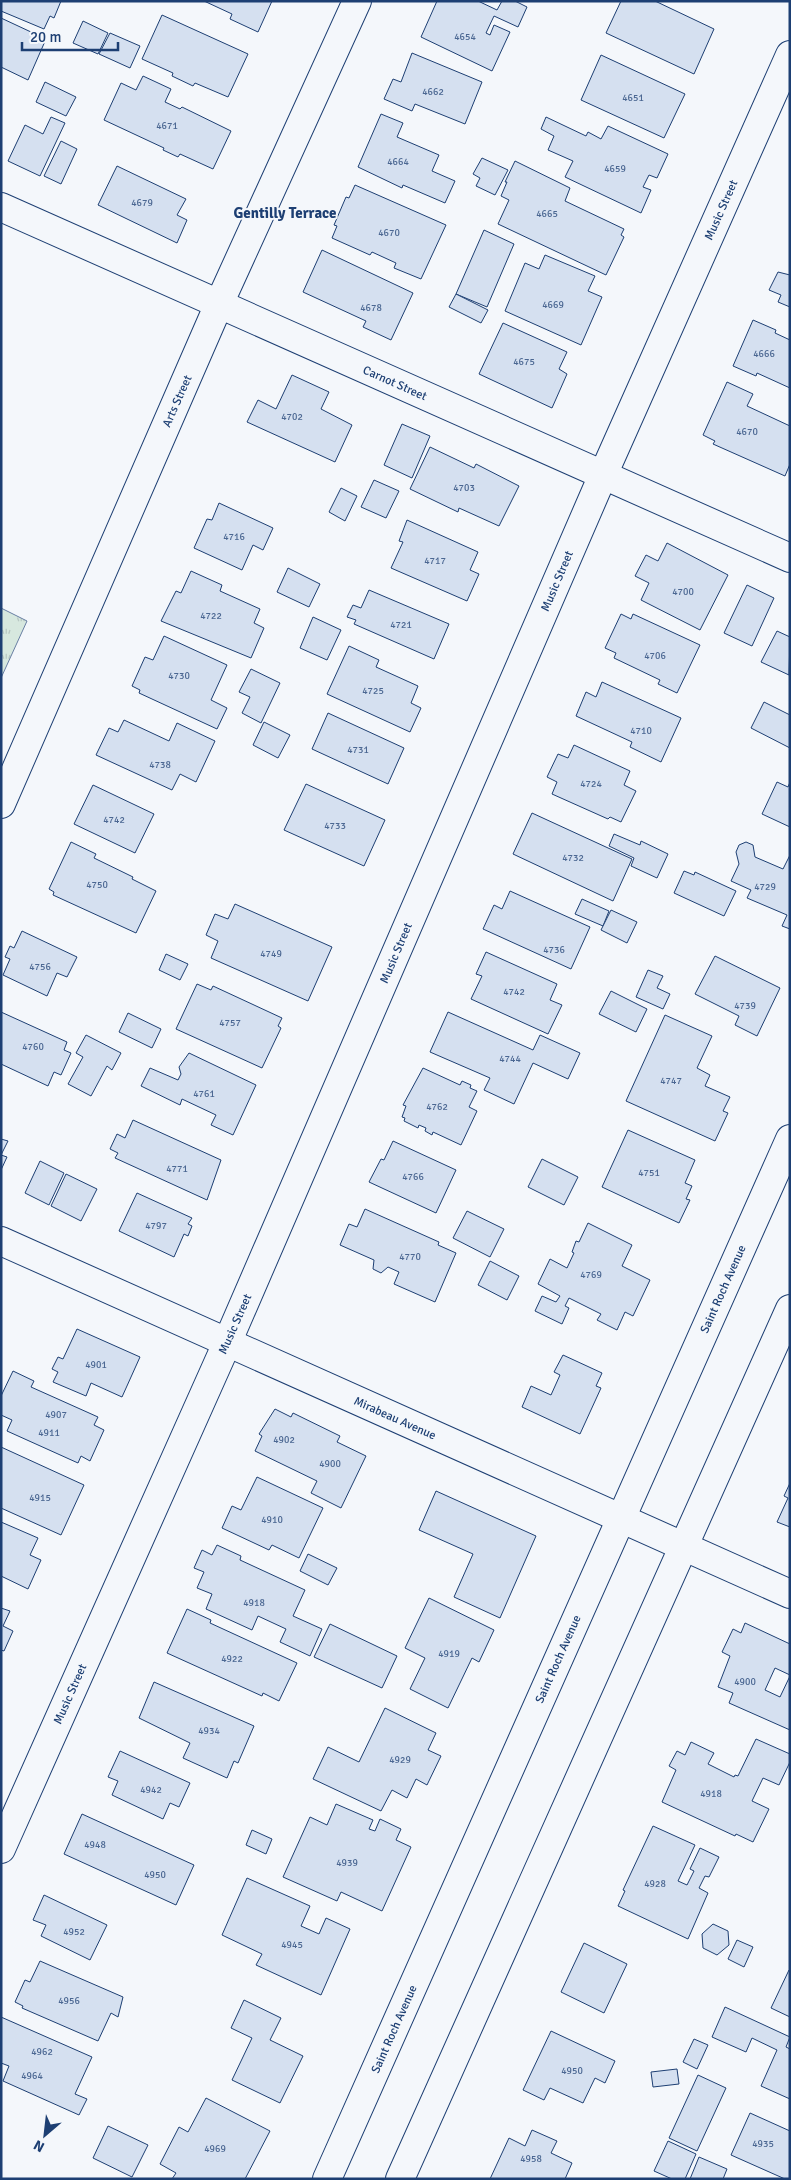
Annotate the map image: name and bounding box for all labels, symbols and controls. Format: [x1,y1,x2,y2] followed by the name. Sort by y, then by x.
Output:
[22,20,119,52] scale bar
[30,28,61,46] text: 20 m
[454,31,476,43] house number: 4654
[422,86,444,98] house number: 4662
[622,92,644,104] house number: 4651
[156,120,178,132] house number: 4671
[387,156,409,168] house number: 4664
[604,163,626,175] house number: 4659
[702,178,741,243] street label: Music Street
[131,197,153,209] house number: 4679
[233,204,337,222] district label: Gentilly Terrace
[536,208,558,220] house number: 4665
[378,227,400,239] house number: 4670
[542,299,564,311] house number: 4669
[360,302,382,314] house number: 4678
[753,348,775,360] house number: 4666
[513,356,535,368] house number: 4675
[360,363,429,404] street label: Carnot Street
[159,373,196,430] street label: Arts Street
[281,411,303,423] house number: 4702
[736,426,758,438] house number: 4670
[453,482,475,494] house number: 4703
[223,531,245,543] house number: 4716
[538,549,577,614] street label: Music Street
[424,555,446,567] house number: 4717
[672,586,694,598] house number: 4700
[200,610,222,622] house number: 4722
[390,619,412,631] house number: 4721
[644,650,666,662] house number: 4706
[168,670,190,682] house number: 4730
[362,685,384,697] house number: 4725
[630,725,652,737] house number: 4710
[347,744,369,756] house number: 4731
[149,759,171,771] house number: 4738
[580,778,602,790] house number: 4724
[103,814,125,826] house number: 4742
[324,820,346,832] house number: 4733
[562,852,584,864] house number: 4732
[86,879,108,891] house number: 4750
[754,881,776,893] house number: 4729
[377,921,416,986] street label: Music Street
[543,944,565,956] house number: 4736
[260,948,282,960] house number: 4749
[29,961,51,973] house number: 4756
[503,986,525,998] house number: 4742
[734,1000,756,1012] house number: 4739
[219,1017,241,1029] house number: 4757
[22,1041,44,1053] house number: 4760
[499,1053,521,1065] house number: 4744
[660,1075,682,1087] house number: 4747
[193,1088,215,1100] house number: 4761
[426,1101,448,1113] house number: 4762
[166,1163,188,1175] house number: 4771
[638,1167,660,1179] house number: 4751
[402,1171,424,1183] house number: 4766
[145,1220,167,1232] house number: 4797
[697,1243,750,1336] street label: Saint Roch Avenue
[399,1251,421,1263] house number: 4770
[580,1269,602,1281] house number: 4769
[216,1292,255,1357] street label: Music Street
[85,1359,107,1371] house number: 4901
[351,1394,438,1443] street label: Mirabeau Avenue
[45,1409,67,1421] house number: 4907
[38,1427,60,1439] house number: 4911
[273,1434,295,1446] house number: 4902
[319,1458,341,1470] house number: 4900
[29,1492,51,1504] house number: 4915
[261,1514,283,1526] house number: 4910
[243,1597,265,1609] house number: 4918
[532,1613,585,1706] street label: Saint Roch Avenue
[438,1648,460,1660] house number: 4919
[221,1653,243,1665] house number: 4922
[51,1662,90,1727] street label: Music Street
[734,1676,756,1688] house number: 4900
[198,1725,220,1737] house number: 4934
[389,1754,411,1766] house number: 4929
[140,1784,162,1796] house number: 4942
[700,1788,722,1800] house number: 4918
[84,1839,106,1851] house number: 4948
[336,1857,358,1869] house number: 4939
[144,1869,166,1881] house number: 4950
[644,1878,666,1890] house number: 4928
[63,1926,85,1938] house number: 4952
[281,1939,303,1951] house number: 4945
[368,1983,421,2076] street label: Saint Roch Avenue
[58,1995,80,2007] house number: 4956
[31,2046,53,2058] house number: 4962
[561,2065,583,2077] house number: 4950
[21,2070,43,2082] house number: 4964
[20,2110,70,2160] north arrow
[31,2136,47,2156] text: N
[752,2138,774,2150] house number: 4935
[204,2143,226,2155] house number: 4969
[520,2153,542,2165] house number: 4958

